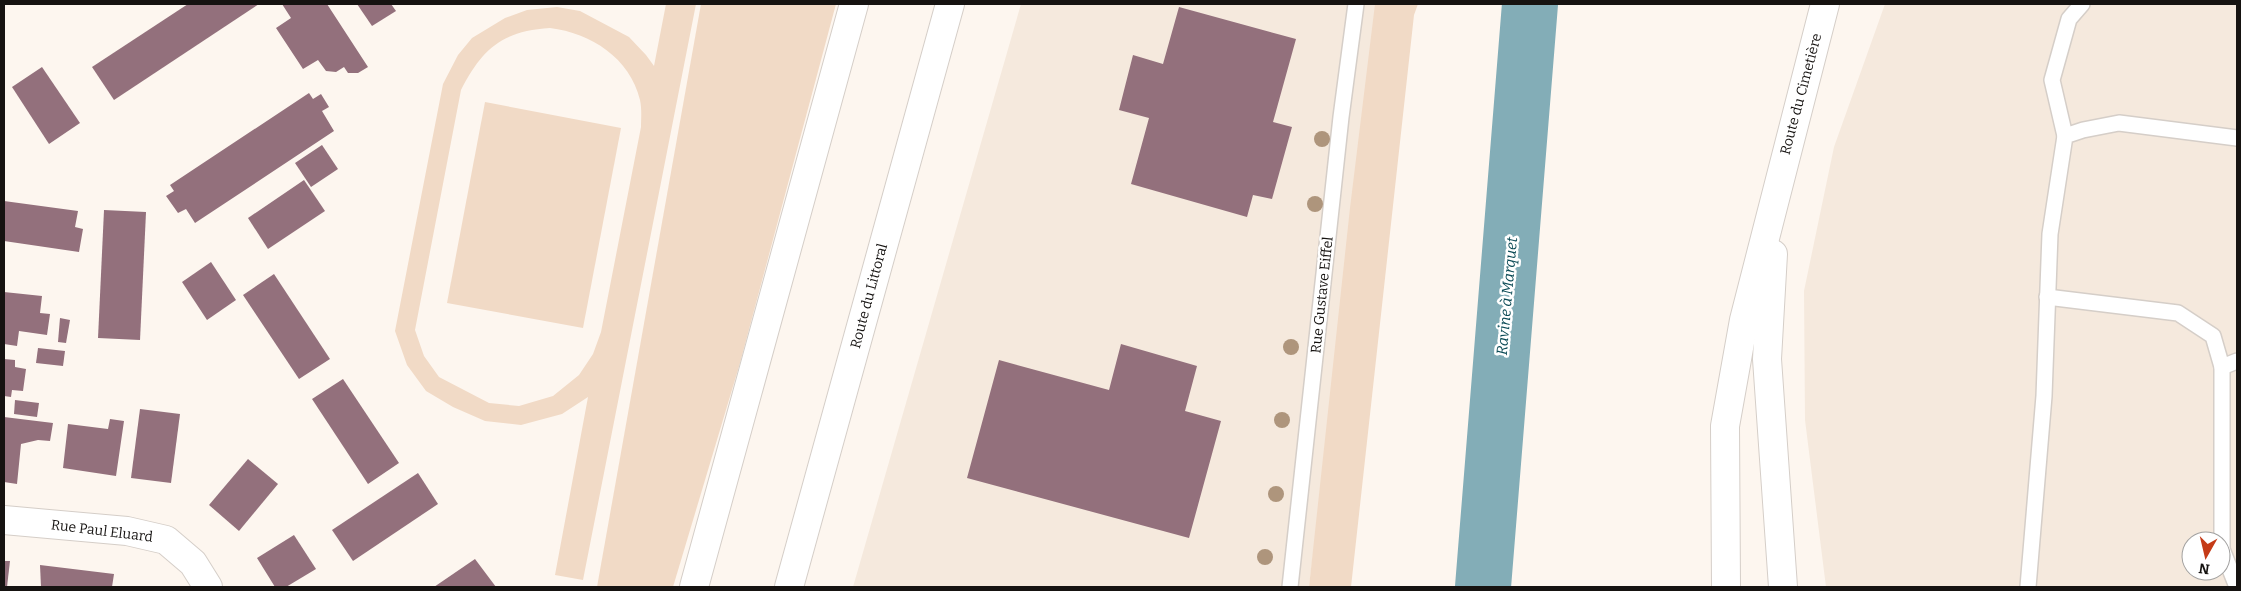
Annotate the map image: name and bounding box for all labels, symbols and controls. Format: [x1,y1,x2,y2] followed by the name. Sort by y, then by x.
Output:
[1777,31,1825,157] street label: Route du Cimetière
[1307,236,1337,354] street label: Rue Gustave Eiffel
[1493,236,1521,356] water label: Ravine à Marquet
[847,242,891,350] street label: Route du Littoral
[50,516,154,546] street label: Rue Paul Eluard
[2181,531,2231,581] north arrow
[2198,559,2211,578] text: N

